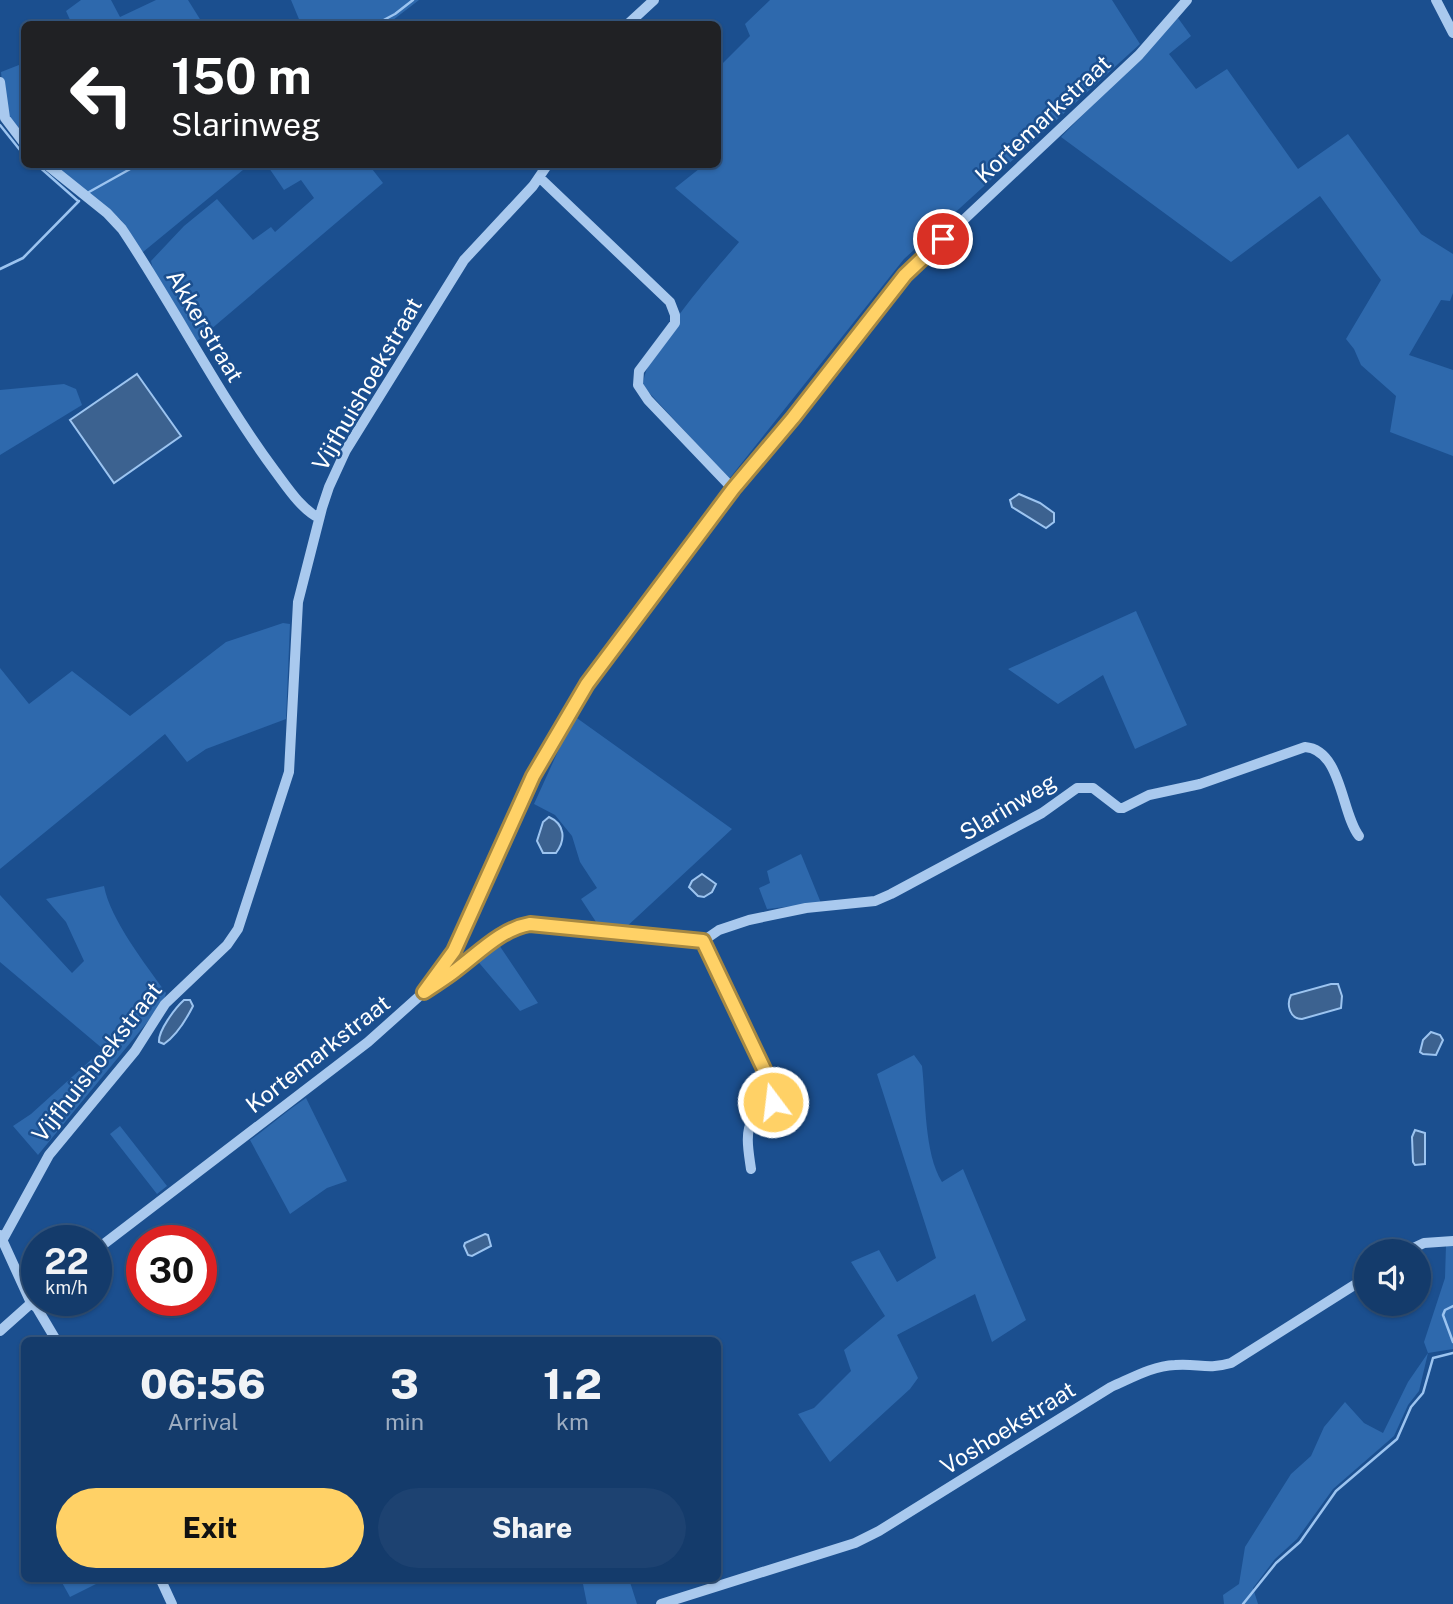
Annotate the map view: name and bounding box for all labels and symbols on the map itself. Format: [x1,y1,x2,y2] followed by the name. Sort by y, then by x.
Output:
[969,49,1116,188] street label: Kortemarkstraat
[913,209,973,269] pin
[161,265,250,387] street label: Akkerstraat
[306,293,427,475] street label: Vijfhuishoekstraat
[955,767,1061,846] street label: Slarinweg
[26,977,167,1147] street label: Vijfhuishoekstraat
[240,989,395,1118] street label: Kortemarkstraat
[736,1065,810,1139] position arrow
[126,1225,217,1316] speed limit sign: 30
[935,1375,1080,1480] street label: Voshoekstraat

